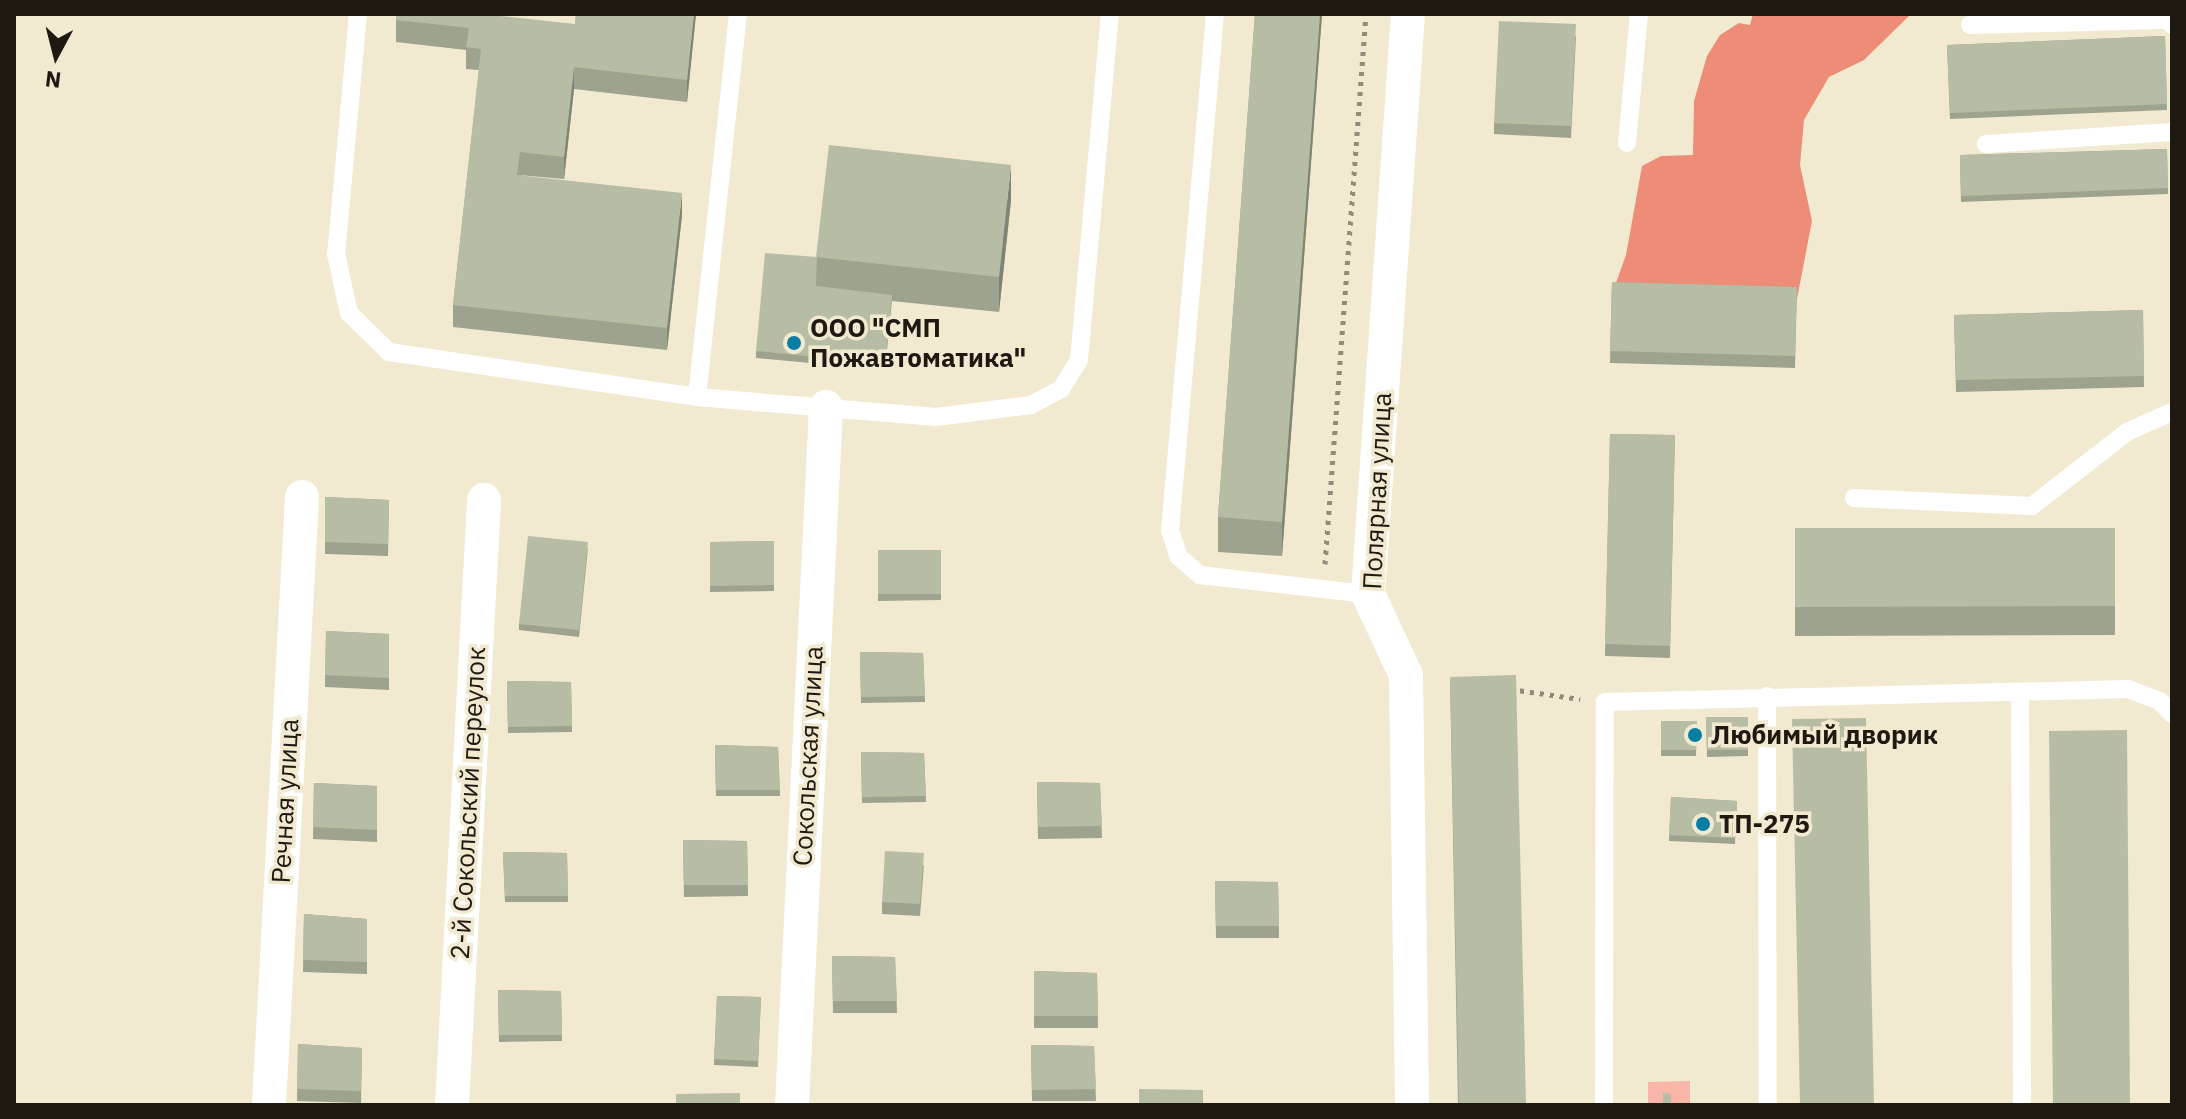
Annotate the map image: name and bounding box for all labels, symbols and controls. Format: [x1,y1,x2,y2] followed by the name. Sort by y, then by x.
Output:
[16,16,96,96] north arrow
[43,65,63,96] text: N
[810,312,1026,374] place label: ООО "СМП Пожавтоматика"
[785,334,803,352] marker: ООО "СМП Пожавтоматика"
[1356,392,1398,590] street label: Полярная улица
[787,645,829,867] street label: Сокольская улица
[444,646,492,960] street label: 2-й Сокольский переулок
[265,718,305,884] street label: Речная улица
[1711,719,1938,751] place label: Любимый дворик
[1686,726,1704,744] marker: Любимый дворик
[1719,808,1810,840] place label: ТП-275
[1694,815,1712,833] marker: ТП-275

